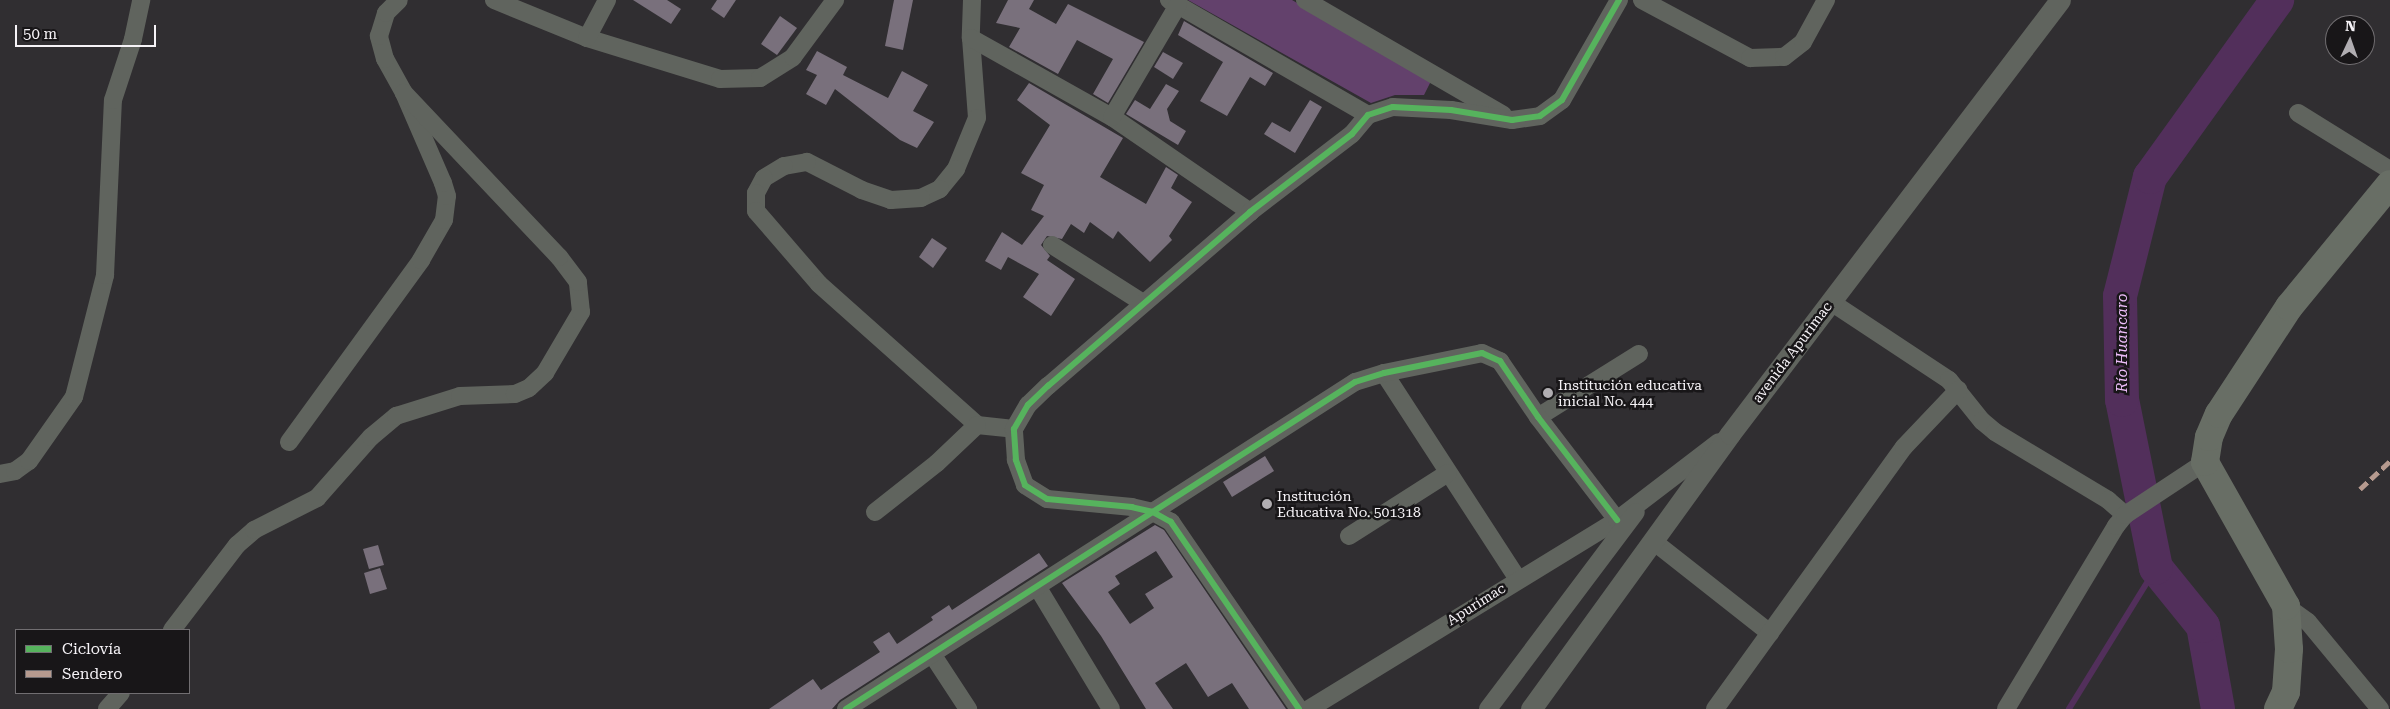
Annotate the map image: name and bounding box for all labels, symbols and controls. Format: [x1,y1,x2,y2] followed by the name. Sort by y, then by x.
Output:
[18,15,159,47] scale bar
[2325,15,2375,65] north arrow
[2345,18,2357,34] text: N
[23,25,57,43] text: 50 m
[2114,293,2132,393] water label: Río Huancaro
[1749,298,1835,406] street label: avenida Apurimac
[1558,377,1702,410] place label: Institución educativa inicial No. 444
[1542,387,1554,399] marker: Institución educativa inicial No. 444
[1277,488,1421,520] place label: Institución Educativa No. 501318
[1261,498,1273,510] marker: Institución Educativa No. 501318
[1444,579,1508,629] street label: Apurímac
[15,629,190,694] legend
[62,640,121,658] text: Ciclovía
[62,665,123,683] text: Sendero

